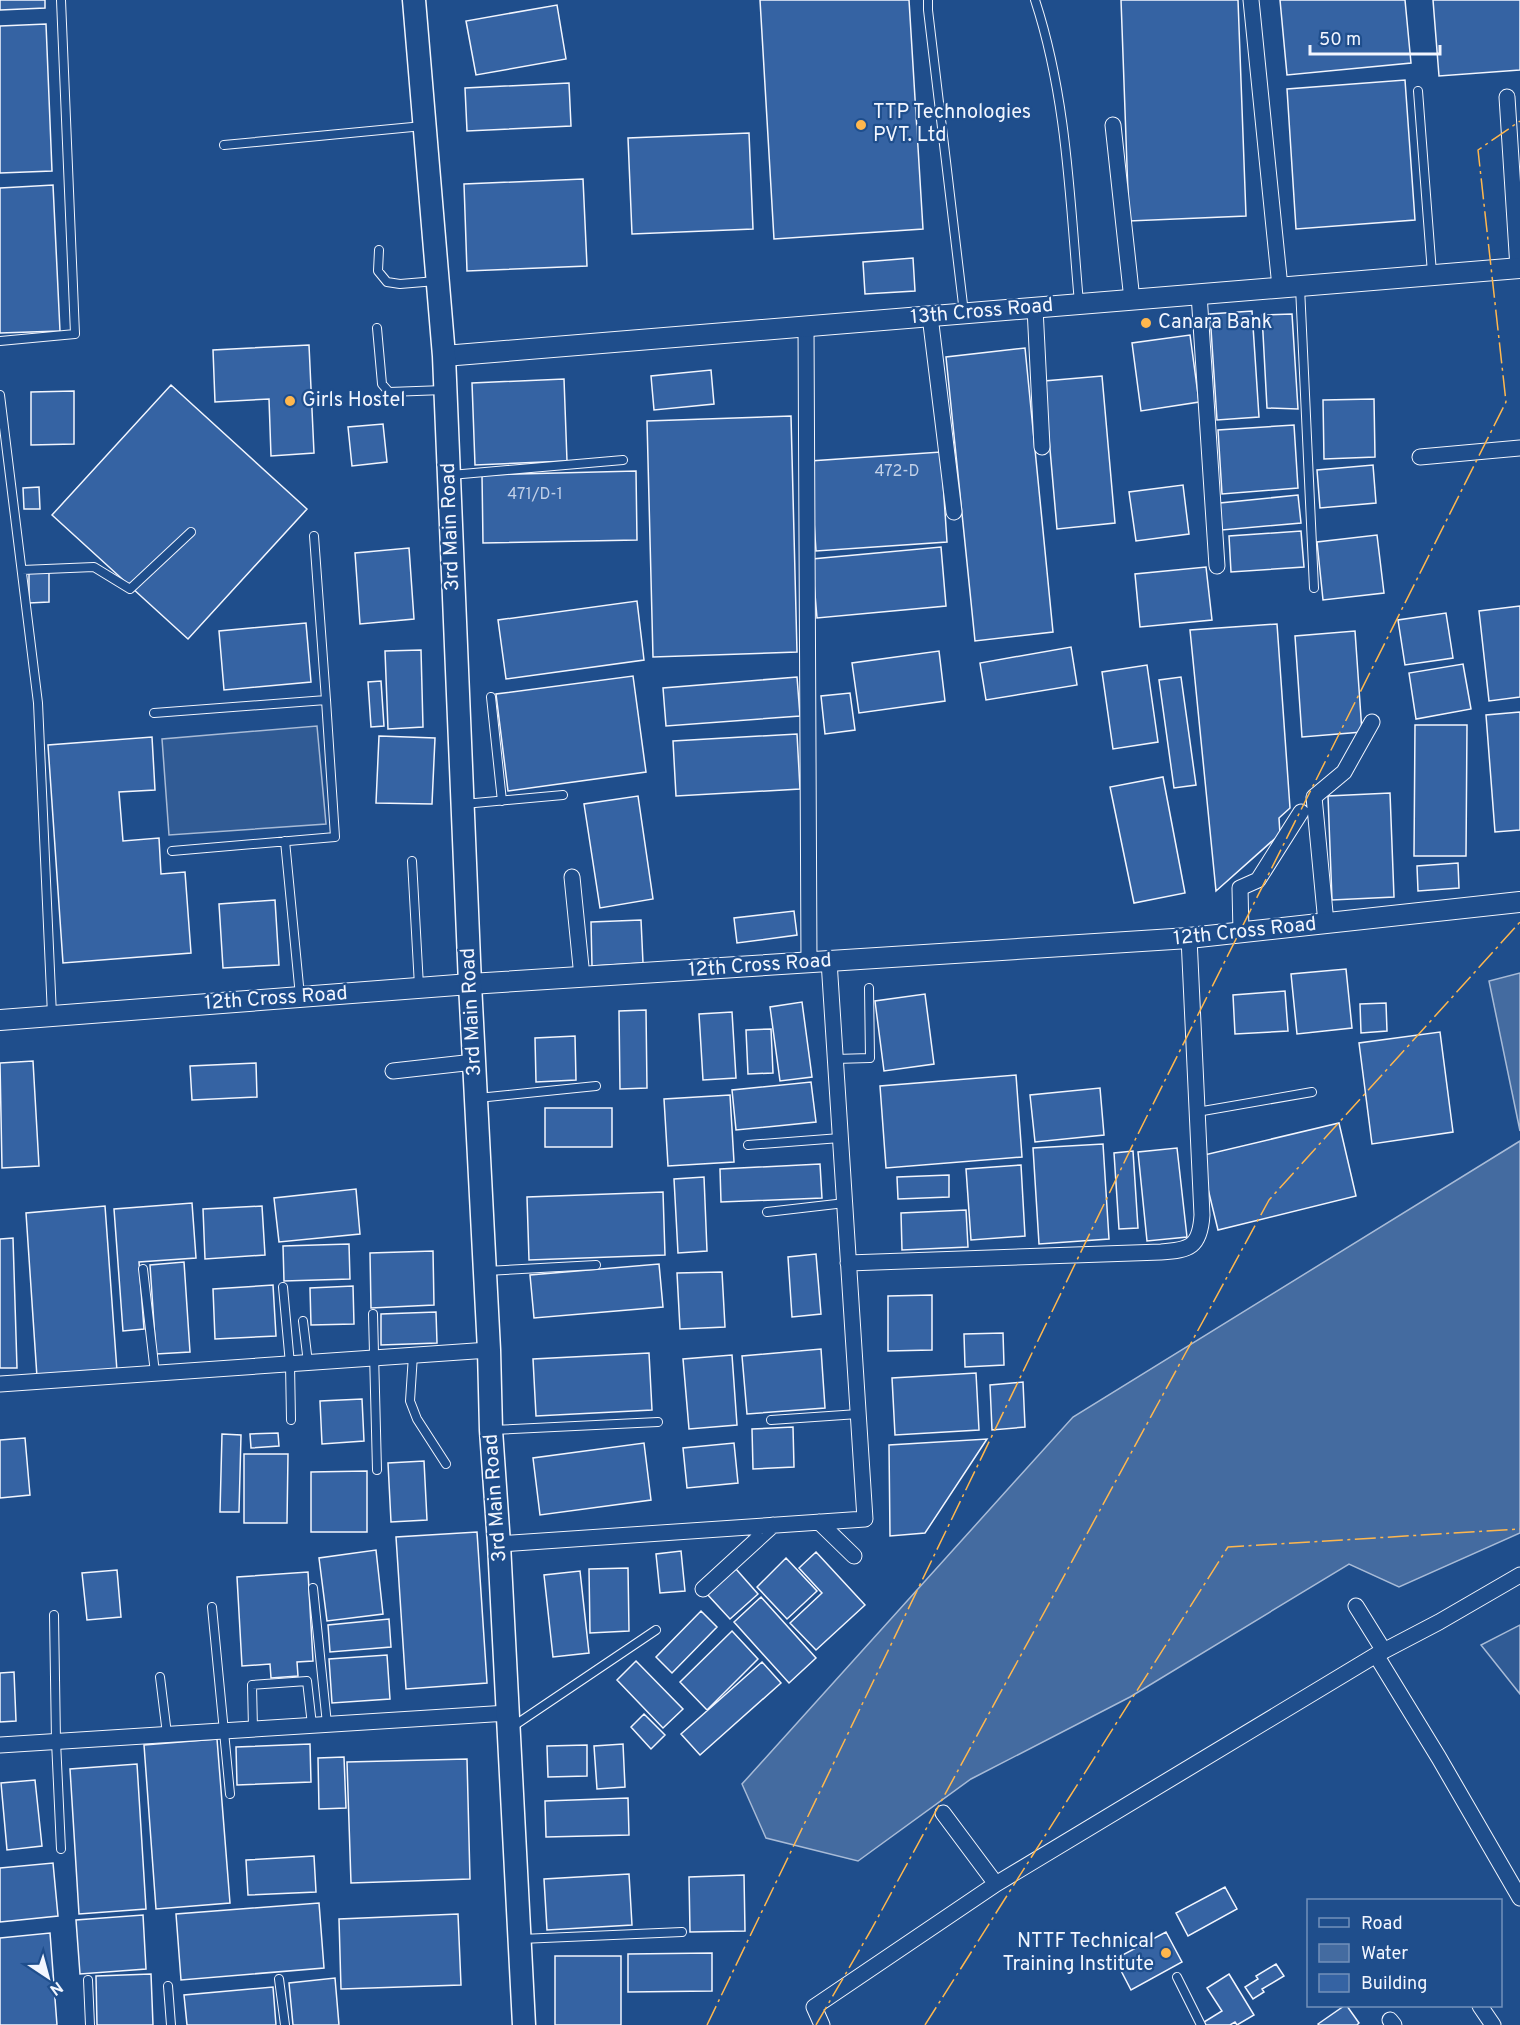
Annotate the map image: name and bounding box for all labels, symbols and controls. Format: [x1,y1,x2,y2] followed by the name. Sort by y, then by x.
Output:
[1310,18,1440,56] scale bar
[1319,29,1361,52] text: 50 m
[873,100,1031,149] place label: TTP Technologies PVT. Ltd
[854,118,868,132] marker: TTP Technologies PVT. Ltd
[910,293,1054,331] street label: 13th Cross Road
[1158,310,1272,336] place label: Canara Bank
[1139,316,1153,330] marker: Canara Bank
[302,388,405,414] place label: Girls Hostel
[283,394,297,408] marker: Girls Hostel
[436,462,466,592] street label: 3rd Main Road
[875,462,919,482] house number: 472-D
[507,485,563,505] house number: 471/D-1
[1172,912,1318,952] street label: 12th Cross Road
[456,947,488,1077] street label: 3rd Main Road
[687,948,833,984] street label: 12th Cross Road
[203,981,349,1017] street label: 12th Cross Road
[479,1433,513,1563] street label: 3rd Main Road
[1307,1899,1502,2007] legend
[1361,1913,1403,1936] text: Road
[1002,1929,1154,1978] place label: NTTF Technical Training Institute
[1361,1943,1408,1966] text: Water
[1159,1946,1173,1960] marker: NTTF Technical Training Institute
[18,1947,78,2007] north arrow
[1361,1973,1427,1996] text: Building
[45,1976,66,1999] text: N

